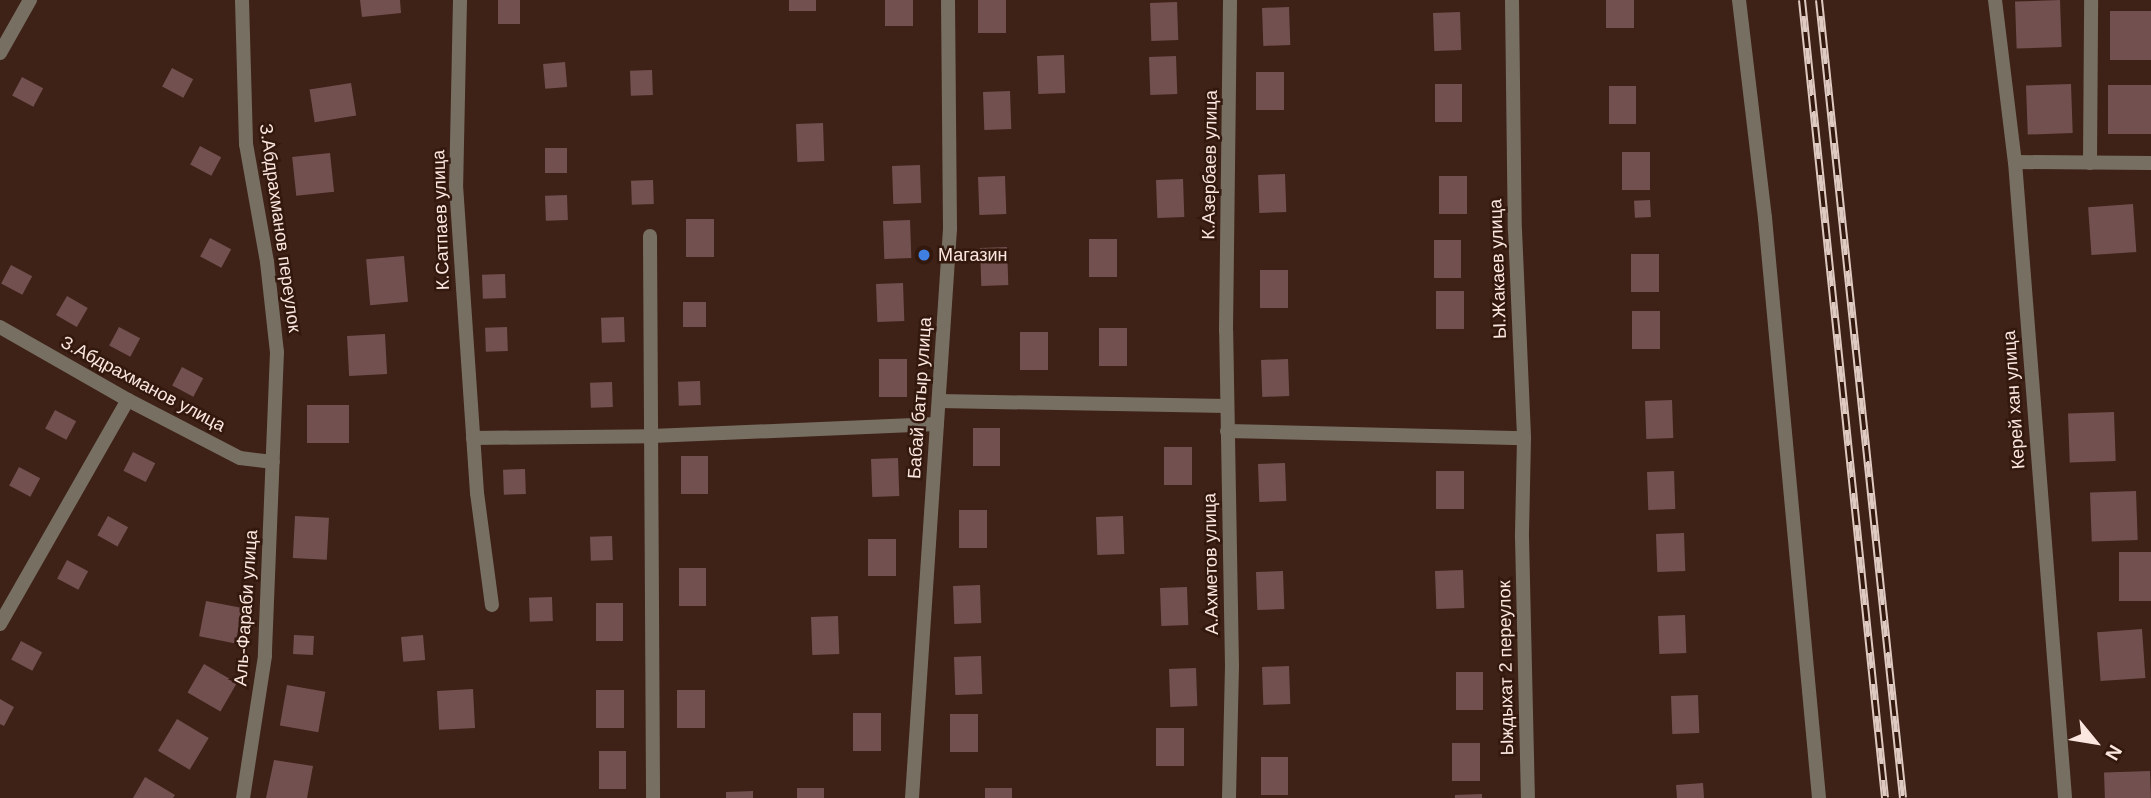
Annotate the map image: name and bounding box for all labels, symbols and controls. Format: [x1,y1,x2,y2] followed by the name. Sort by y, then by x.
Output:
[1198,90,1222,240] street label: К.Азербаев улица
[255,122,305,334] street label: З.Абдрахманов переулок
[428,149,454,291] street label: К.Сатпаев улица
[1485,199,1511,339] street label: Ы.Жакаев улица
[938,244,1007,266] place label: Магазин
[916,247,932,263] marker: Магазин
[904,316,936,480] street label: Бабай батыр улица
[1998,330,2030,470] street label: Керей хан улица
[57,331,229,437] street label: З.Абдрахманов улица
[1199,493,1223,635] street label: А.Ахметов улица
[230,529,262,687] street label: Аль-Фараби улица
[1494,580,1518,756] street label: Ыждыхат 2 переулок
[2060,707,2130,777] north arrow
[2101,742,2126,764] text: N

